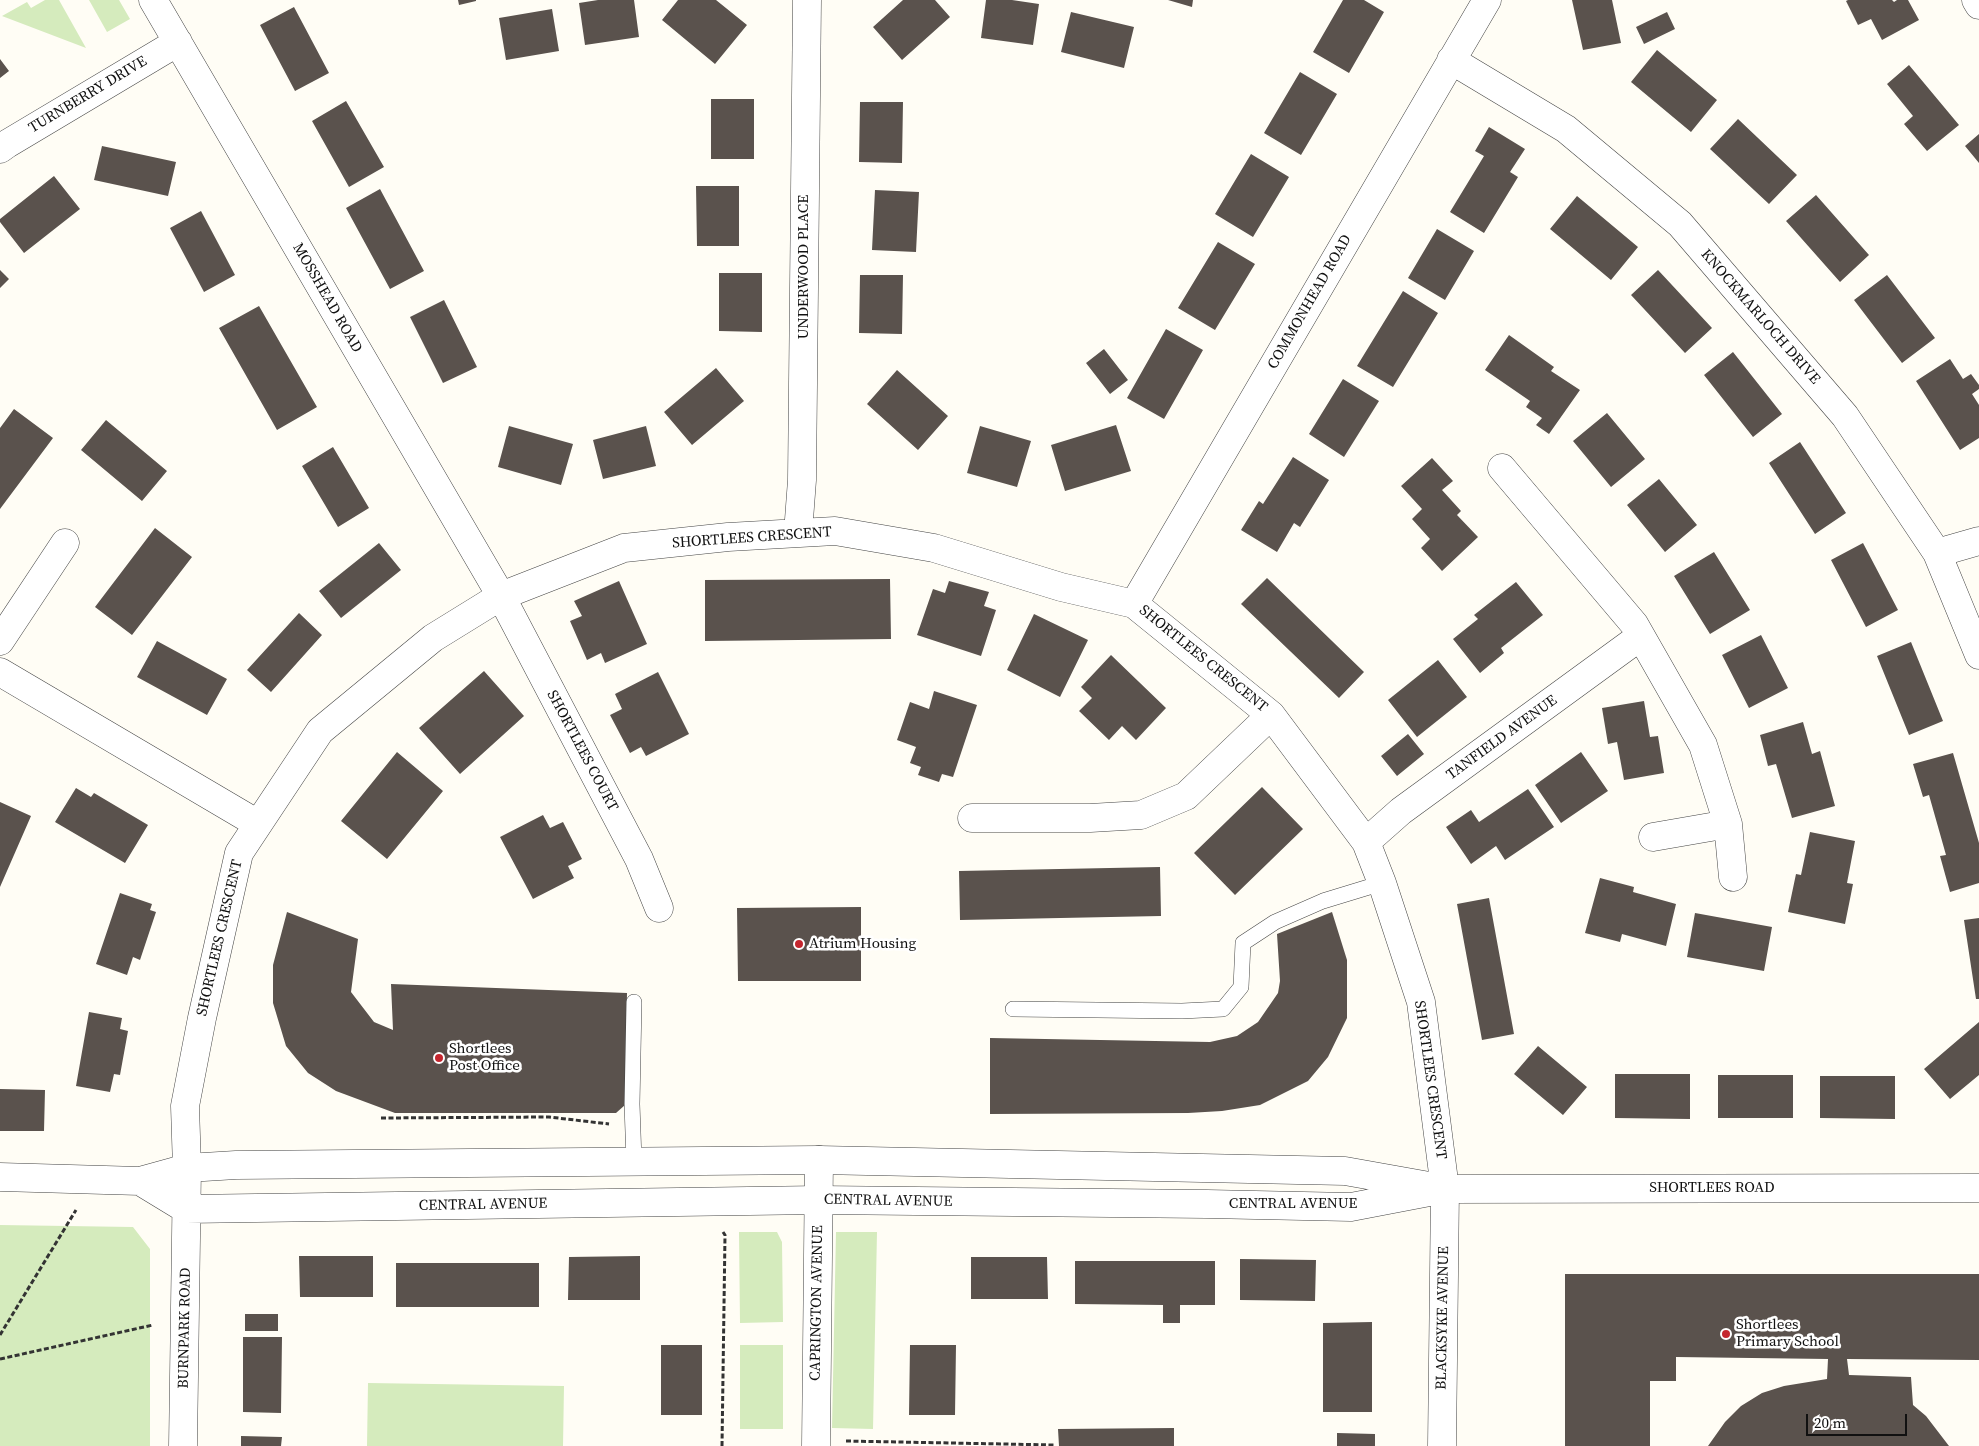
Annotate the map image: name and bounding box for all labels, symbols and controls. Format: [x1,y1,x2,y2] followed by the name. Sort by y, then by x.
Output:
[26,53,150,137] street label: TURNBERRY DRIVE
[795,195,813,339] street label: UNDERWOOD PLACE
[1264,232,1356,372] street label: COMMONHEAD ROAD
[288,240,366,356] street label: MOSSHEAD ROAD
[1696,246,1824,388] street label: KNOCKMARLOCH DRIVE
[672,523,832,553] street label: SHORTLEES CRESCENT
[1135,602,1271,716] street label: SHORTLEES CRESCENT
[543,688,621,814] street label: SHORTLEES COURT
[1443,692,1561,784] street label: TANFIELD AVENUE
[193,858,247,1018] street label: SHORTLEES CRESCENT
[809,935,916,953] place label: Atrium Housing
[793,938,805,950] marker: Atrium Housing
[1410,999,1450,1161] street label: SHORTLEES CRESCENT
[449,1040,520,1075] place label: Shortlees Post Office
[433,1052,445,1064] marker: Shortlees Post Office
[1649,1179,1775,1197] street label: SHORTLEES ROAD
[824,1191,952,1211] street label: CENTRAL AVENUE
[419,1195,547,1215] street label: CENTRAL AVENUE
[1229,1195,1357,1213] street label: CENTRAL AVENUE
[807,1225,827,1381] street label: CAPRINGTON AVENUE
[1433,1246,1453,1390] street label: BLACKSYKE AVENUE
[175,1267,195,1389] street label: BURNPARK ROAD
[1736,1316,1839,1351] place label: Shortlees Primary School
[1720,1328,1732,1340] marker: Shortlees Primary School
[1809,1404,1910,1436] scale bar
[1814,1412,1846,1433] text: 20 m

